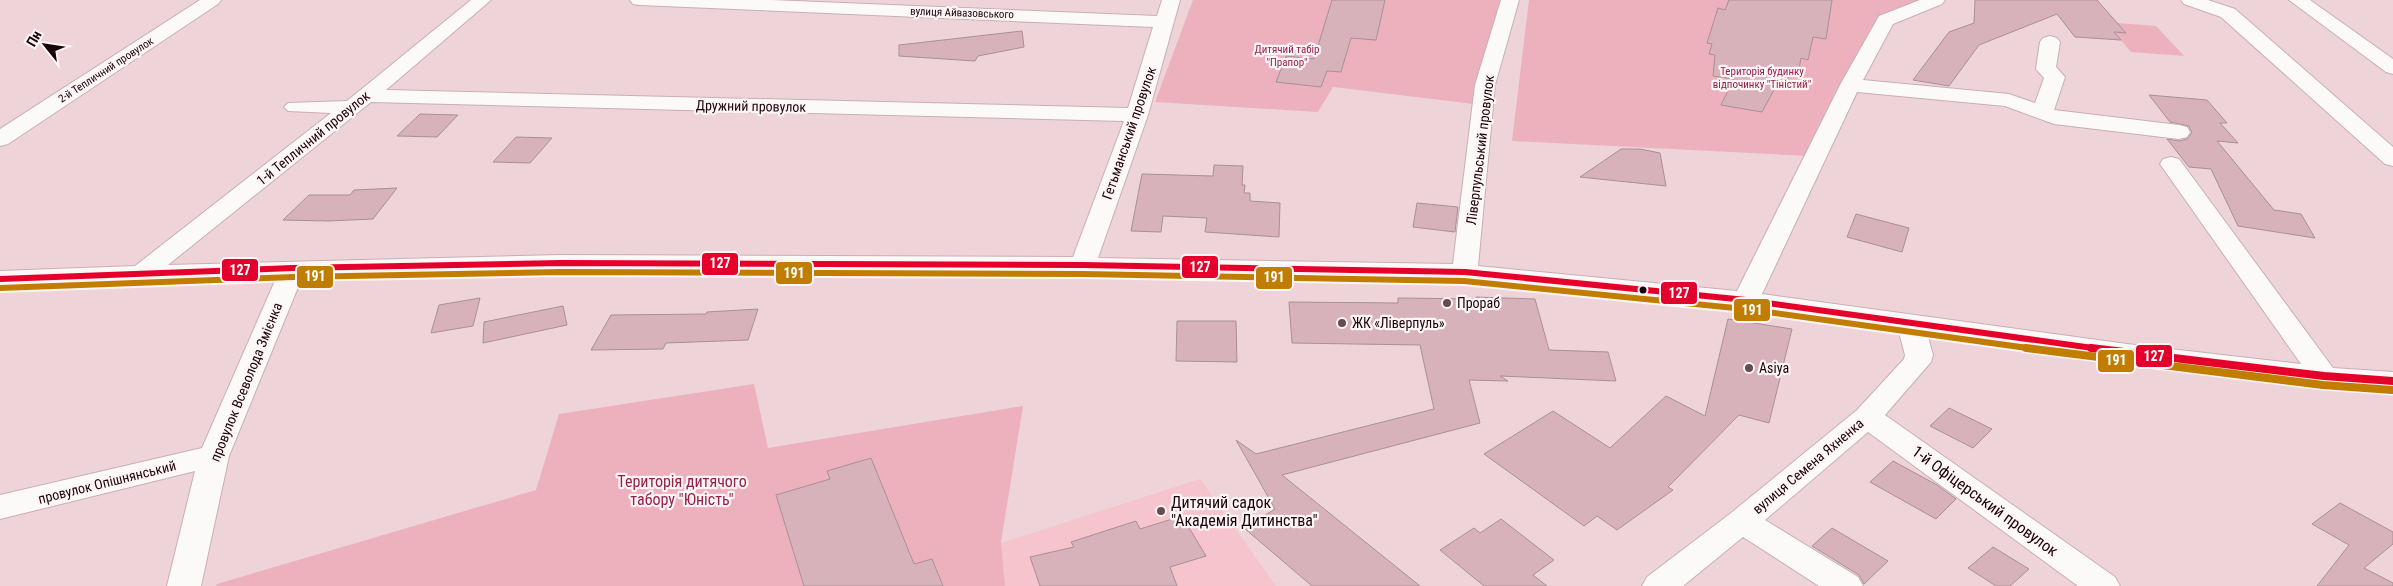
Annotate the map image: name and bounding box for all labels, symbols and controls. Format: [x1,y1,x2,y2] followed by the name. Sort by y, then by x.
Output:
[910,5,1015,21] street label: вулиця Айвазовського
[20,20,70,70] north arrow
[23,28,45,49] text: Пн
[56,34,157,106] street label: 2-й Тепличний провулок
[1254,43,1320,69] park label: Дитячий табір "Прапор"
[1099,64,1159,202] street label: Гетьманський провулок
[1713,65,1811,91] park label: Територія будинку відпочинку "Тіністий"
[1463,74,1497,226] street label: Ліверпульський провулок
[253,87,373,189] street label: 1-й Тепличний провулок
[696,97,807,115] street label: Дружний провулок
[701,252,739,276] line badge: 127
[709,255,731,271] text: 127
[1181,255,1219,279] line badge: 127
[221,258,259,282] line badge: 127
[1189,259,1211,275] text: 127
[775,261,813,285] line badge: 191
[229,262,251,278] text: 127
[296,265,334,289] line badge: 191
[783,265,805,281] text: 191
[1255,266,1293,290] line badge: 191
[304,268,326,284] text: 191
[1263,269,1285,285] text: 191
[1660,281,1698,305] line badge: 127
[1638,285,1648,295] unlabelled marker
[1668,285,1690,301] text: 127
[1457,295,1500,311] place label: Прораб
[1441,297,1453,309] marker: Прораб
[1733,298,1771,322] line badge: 191
[207,300,285,464] street label: провулок Всеволода Змієнка
[1741,302,1763,318] text: 191
[1352,315,1445,331] place label: ЖК «Ліверпуль»
[1336,317,1348,329] marker: ЖК «Ліверпуль»
[2135,344,2173,368] line badge: 127
[2143,348,2165,364] text: 127
[2097,349,2135,373] line badge: 191
[2105,352,2127,368] text: 191
[1759,360,1789,376] place label: Asiya
[1743,362,1755,374] marker: Asiya
[1749,415,1867,517] street label: вулиця Семена Яхненка
[1908,442,2062,561] street label: 1-й Офіцерський провулок
[36,457,178,507] street label: провулок Опішнянський
[617,472,747,509] park label: Територія дитячого табору "Юність"
[1171,493,1318,530] place label: Дитячий садок "Академія Дитинства"
[1155,505,1167,517] marker: Дитячий садок "Академія Дитинства"

